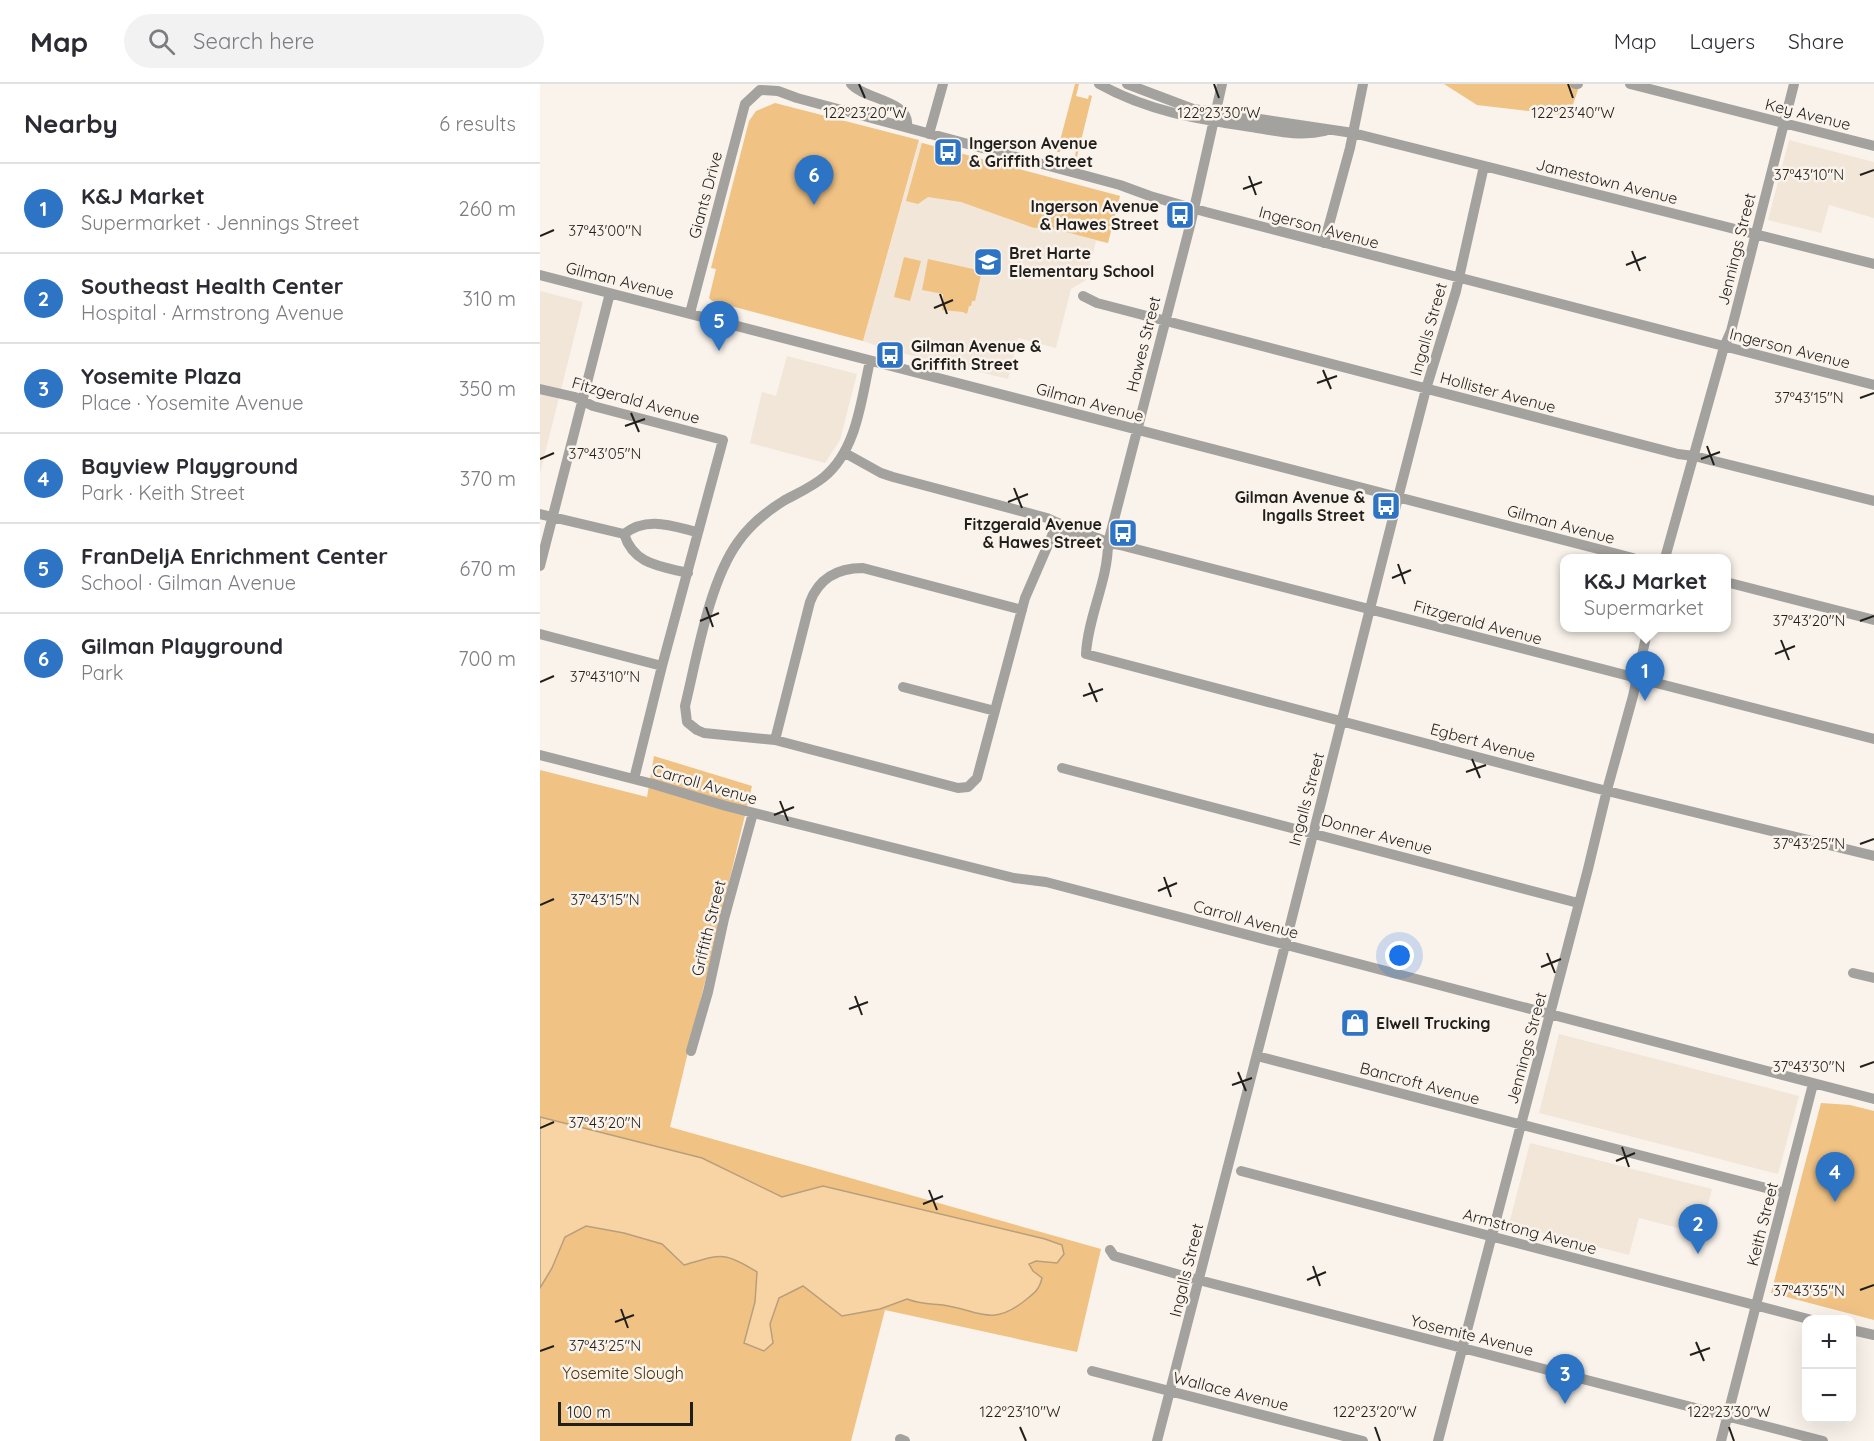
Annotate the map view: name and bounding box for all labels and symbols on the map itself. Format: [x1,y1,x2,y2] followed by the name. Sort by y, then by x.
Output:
[1763,94,1853,134] street label: Key Avenue
[823,103,907,122] text: 122°23'20"W
[1177,103,1261,122] text: 122°23'30"W
[1531,103,1615,122] text: 122°23'40"W
[969,133,1097,171] place label: Ingerson Avenue & Griffith Street
[932,136,964,168] bus stop icon: Ingerson Avenue & Griffith Street
[684,149,726,241] street label: Giants Drive
[1534,154,1680,208] street label: Jamestown Avenue
[794,156,834,205] pin: 6
[1774,165,1844,184] text: 37°43'10"N
[1712,191,1760,307] street label: Jennings Street
[1031,196,1159,234] place label: Ingerson Avenue & Hawes Street
[1164,199,1196,231] bus stop icon: Ingerson Avenue & Hawes Street
[1257,201,1381,253] street label: Ingerson Avenue
[568,221,642,240] text: 37°43'00"N
[1009,243,1154,281] place label: Bret Harte Elementary School
[972,246,1004,278] school or university icon: Bret Harte Elementary School
[564,257,676,303] street label: Gilman Avenue
[1405,280,1451,378] street label: Ingalls Street
[1121,294,1165,394] street label: Hawes Street
[700,302,738,351] pin: 5
[1728,323,1852,373] street label: Ingerson Avenue
[911,336,1041,374] place label: Gilman Avenue & Griffith Street
[874,339,906,371] bus stop icon: Gilman Avenue & Griffith Street
[1438,367,1558,417] street label: Hollister Avenue
[570,372,702,428] street label: Fitzgerald Avenue
[1034,378,1146,426] street label: Gilman Avenue
[1774,388,1844,407] text: 37°43'15"N
[569,444,641,463] text: 37°43'05"N
[1235,487,1365,525] place label: Gilman Avenue & Ingalls Street
[1370,490,1402,522] bus stop icon: Gilman Avenue & Ingalls Street
[1505,500,1617,548] street label: Gilman Avenue
[964,514,1102,552] place label: Fitzgerald Avenue & Hawes Street
[1107,517,1139,549] bus stop icon: Fitzgerald Avenue & Hawes Street
[1412,595,1544,649] street label: Fitzgerald Avenue
[1772,611,1846,630] text: 37°43'20"N
[1626,652,1664,701] pin: 1
[570,667,640,686] text: 37°43'10"N
[1428,718,1538,766] street label: Egbert Avenue
[1284,750,1328,848] street label: Ingalls Street
[650,759,760,809] street label: Carroll Avenue
[1319,810,1435,858] street label: Donner Avenue
[1773,834,1845,853] text: 37°43'25"N
[686,878,730,978] street label: Griffith Street
[570,890,640,909] text: 37°43'15"N
[1191,895,1301,943] street label: Carroll Avenue
[1385,941,1414,970] your location
[1501,990,1551,1106] street label: Jennings Street
[1339,1007,1371,1039] shop icon: Elwell Trucking
[1376,1013,1490,1033] place label: Elwell Trucking
[1358,1057,1482,1109] street label: Bancroft Avenue
[1773,1057,1845,1076] text: 37°43'30"N
[568,1113,642,1132] text: 37°43'20"N
[1816,1152,1854,1202] pin: 4
[1742,1180,1782,1268] street label: Keith Street
[1461,1204,1599,1258] street label: Armstrong Avenue
[1678,1204,1718,1254] pin: 2
[1165,1221,1207,1319] street label: Ingalls Street
[1773,1281,1845,1300] text: 37°43'35"N
[1408,1310,1536,1360] street label: Yosemite Avenue
[569,1336,641,1355] text: 37°43'25"N
[1546,1354,1584,1404] pin: 3
[562,1363,684,1383] park label: Yosemite Slough
[1171,1367,1291,1415] street label: Wallace Avenue
[558,1399,693,1426] scale bar
[980,1402,1061,1421] text: 122°23'10"W
[1333,1402,1417,1421] text: 122°23'20"W
[1687,1402,1771,1421] text: 122°23'30"W

